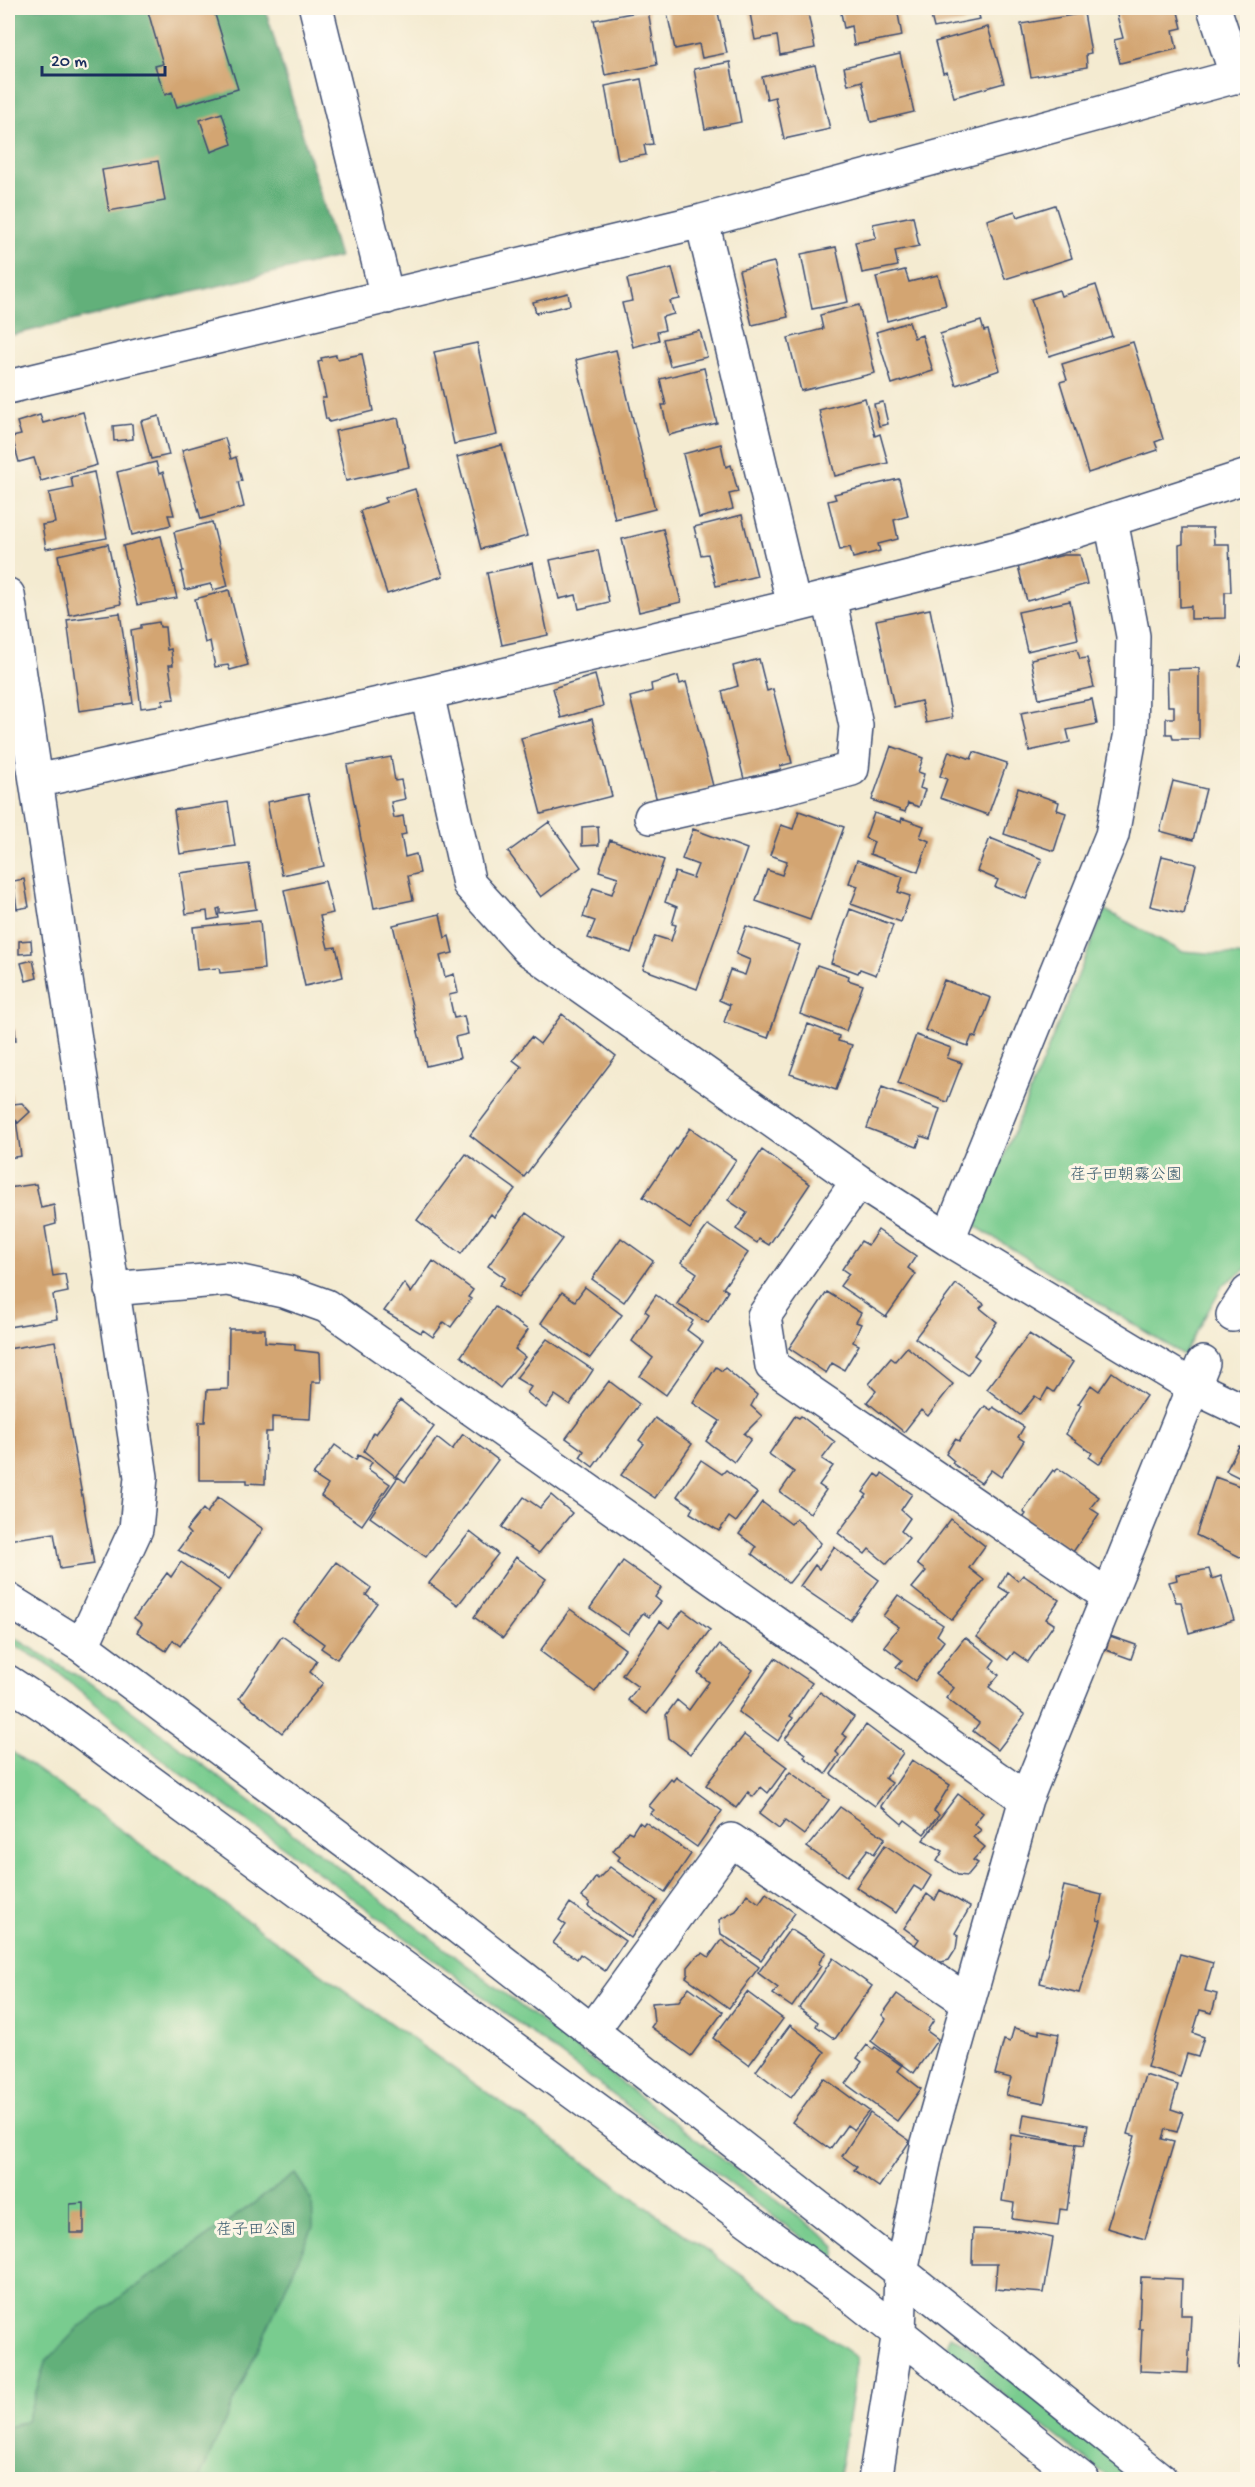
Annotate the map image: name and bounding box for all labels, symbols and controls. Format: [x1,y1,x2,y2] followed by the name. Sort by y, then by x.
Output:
[42,39,165,77] scale bar
[51,52,87,73] text: 20 m
[1070,1166,1182,1186] park label: 荏子田朝霧公園
[216,2221,296,2241] park label: 荏子田公園

